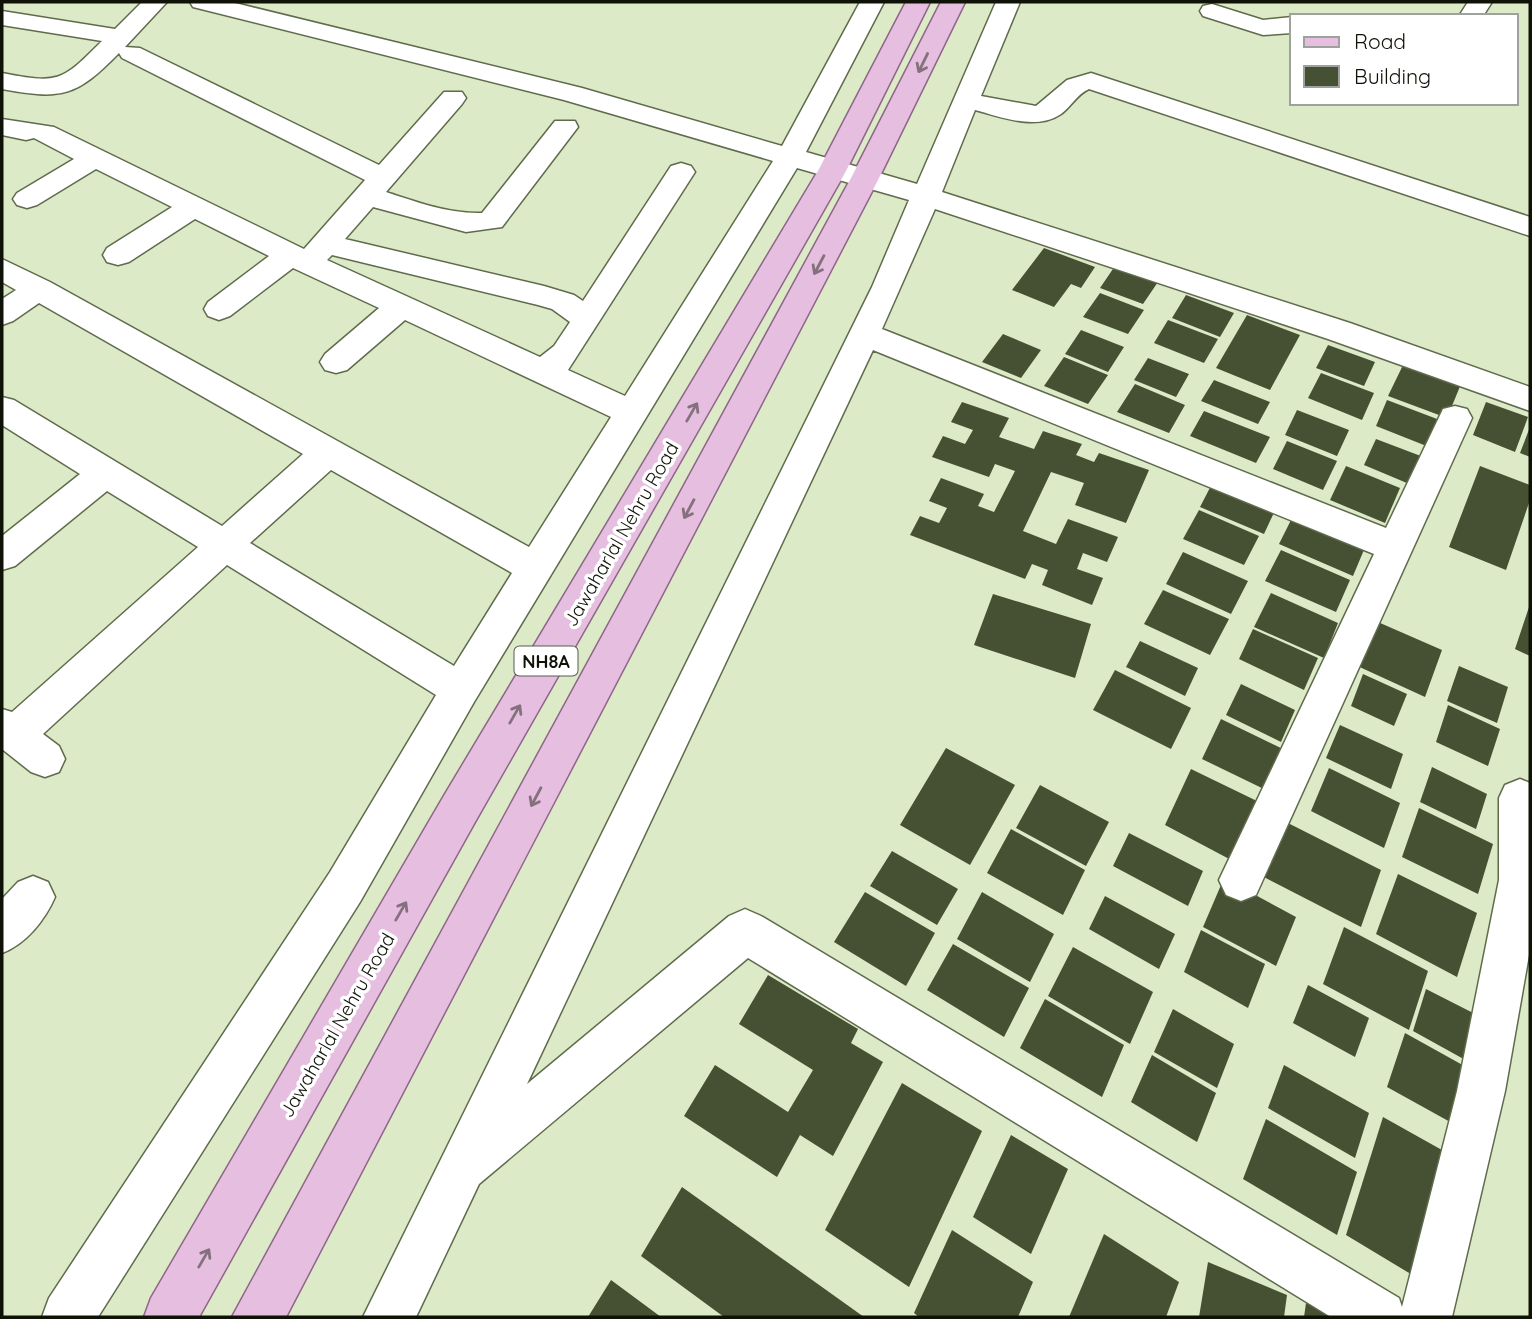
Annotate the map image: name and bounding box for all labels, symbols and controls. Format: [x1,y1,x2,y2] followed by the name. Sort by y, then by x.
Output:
[1290,14,1518,105] legend
[1354,28,1406,54] text: Road
[915,52,929,73] one-way arrow
[1354,63,1431,89] text: Building
[812,255,826,275] one-way arrow
[685,403,699,423] one-way arrow
[558,437,684,631] street label: Jawaharlal Nehru Road
[682,499,696,519] one-way arrow
[514,646,578,676] road number: NH8A
[508,705,522,725] one-way arrow
[528,786,542,806] one-way arrow
[394,902,408,922] one-way arrow
[274,928,400,1122] street label: Jawaharlal Nehru Road
[198,1248,211,1269] one-way arrow

